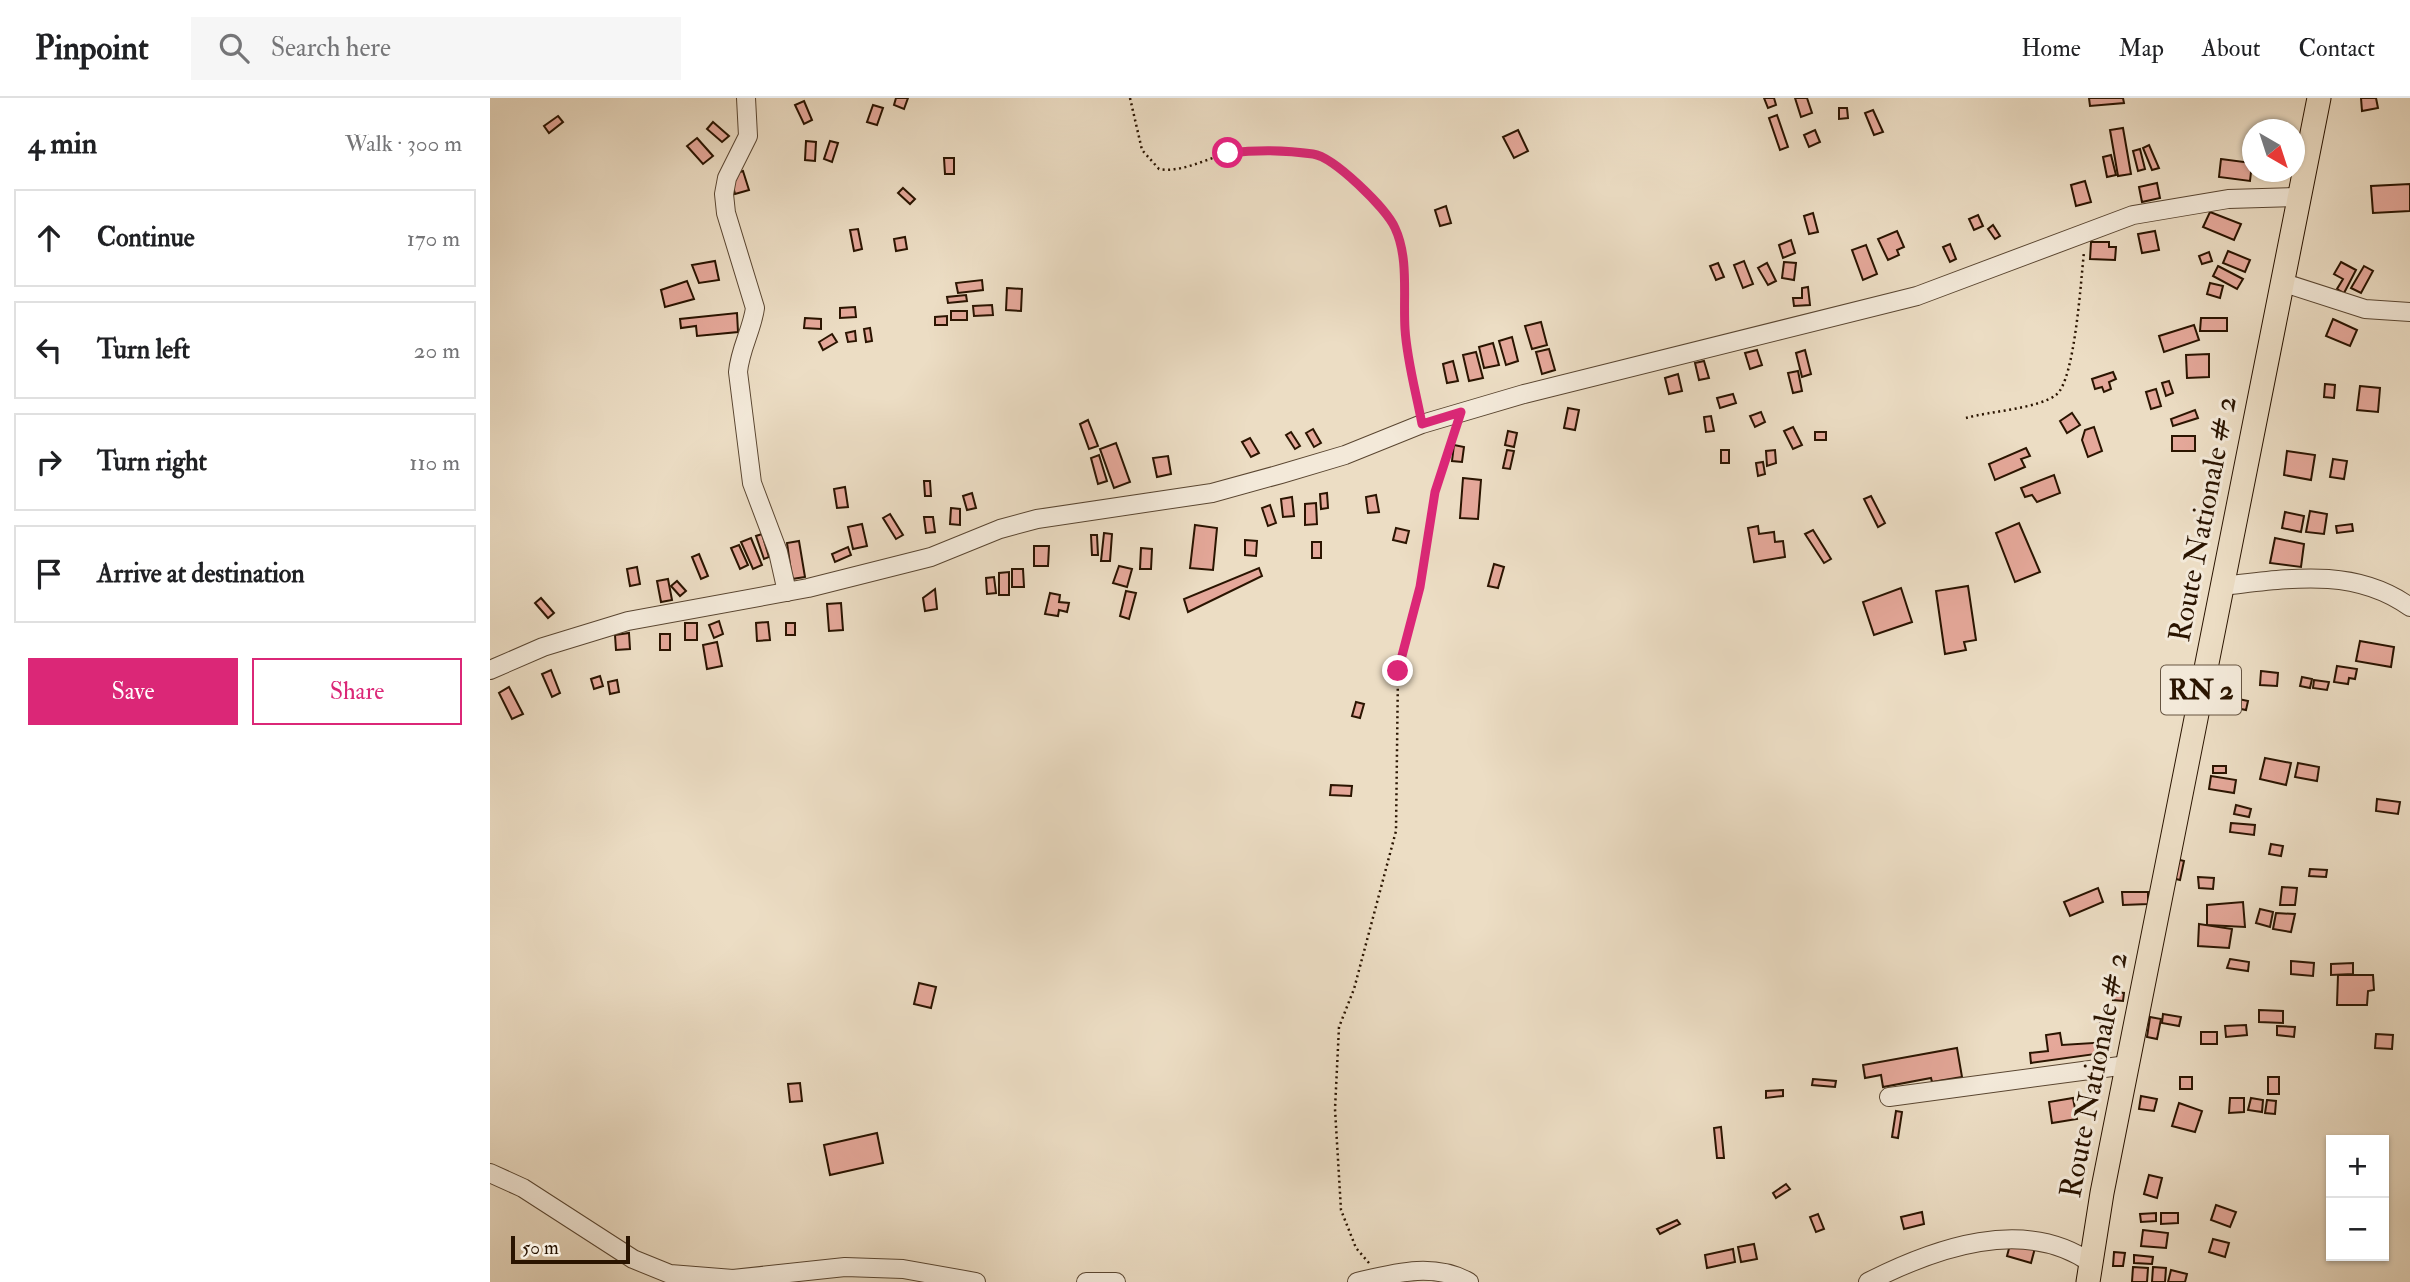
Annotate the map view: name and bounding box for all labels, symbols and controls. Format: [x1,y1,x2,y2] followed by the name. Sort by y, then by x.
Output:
[191,17,681,80] search box
[35,28,149,69] text: Pinpoint
[215,29,253,67] icon: search
[271,32,391,64] text: Search here
[2021,33,2081,64] text: Home
[2119,33,2164,64] text: Map
[2202,33,2261,64] text: About
[2299,33,2375,64] text: Contact
[2242,119,2305,182] north arrow
[28,125,97,162] text: 4 min
[345,129,462,158] text: Walk · 300 m
[1212,137,1243,168] route start
[30,219,68,257] icon: ahead
[97,222,195,254] text: Continue
[407,224,460,253] text: 170 m
[30,331,68,369] icon: left
[97,334,190,366] text: Turn left
[414,336,460,365] text: 20 m
[2161,393,2245,645] street label: Route Nationale # 2
[30,443,68,481] icon: right
[97,446,207,478] text: Turn right
[409,448,460,477] text: 110 m
[30,555,68,593] icon: arrive
[97,558,305,590] text: Arrive at destination
[1382,655,1413,686] route end
[28,658,238,725] button: Save
[252,658,462,725] button: Share
[2161,666,2241,714] road number: RN 2
[2052,949,2136,1201] street label: Route Nationale # 2
[2326,1135,2389,1261] map controls
[2326,1135,2389,1198] button: +
[2326,1198,2389,1261] button: −
[511,1233,630,1265] scale bar
[522,1236,559,1260] text: 50 m

